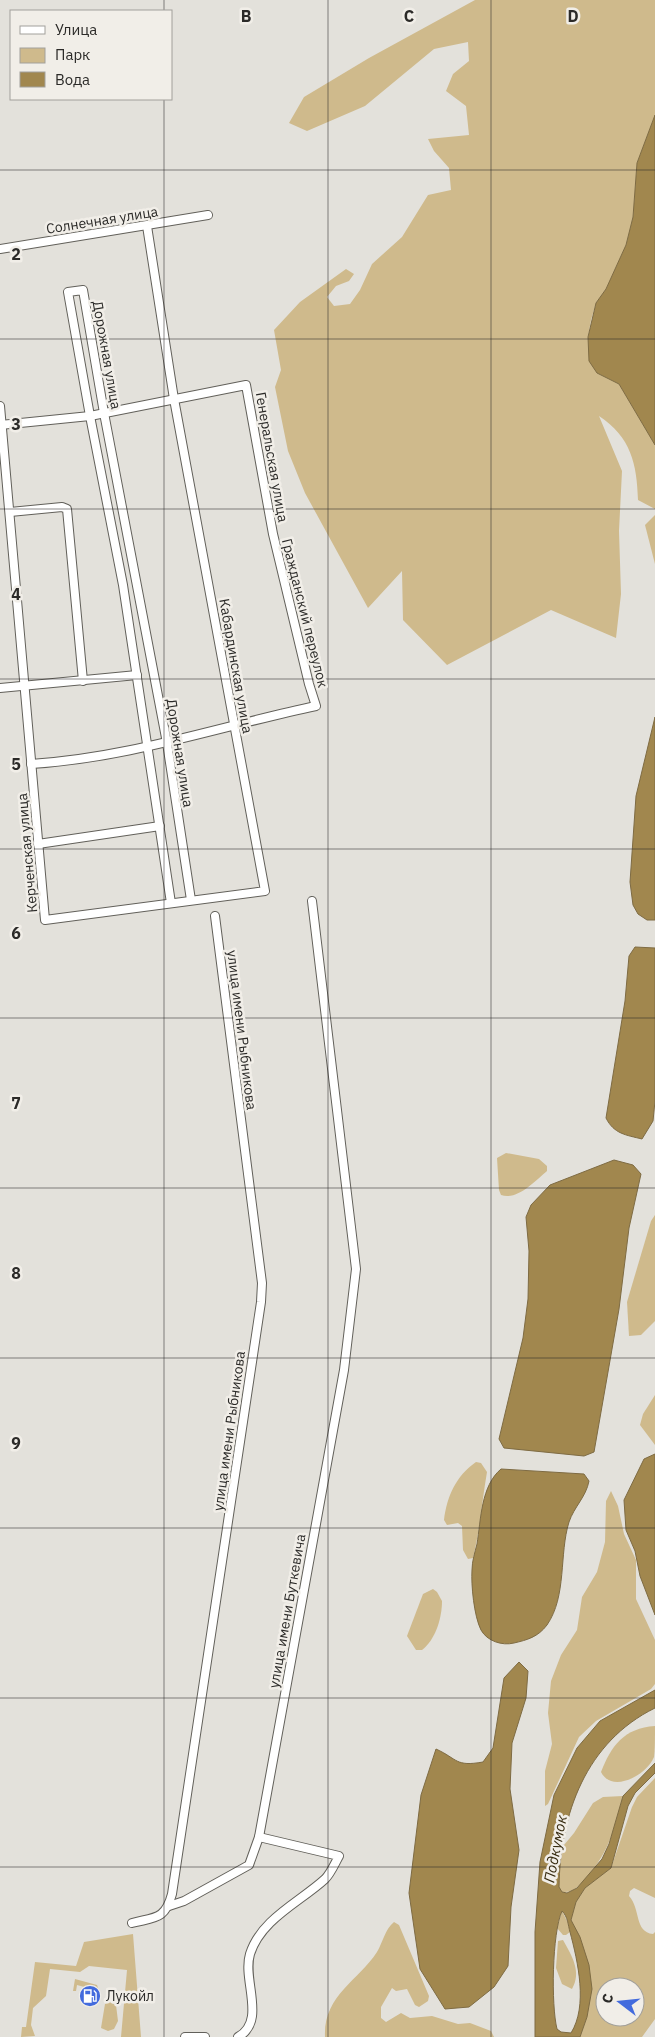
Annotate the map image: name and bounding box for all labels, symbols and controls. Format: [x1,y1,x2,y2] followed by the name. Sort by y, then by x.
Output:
[241,6,252,26] text: B
[404,6,414,26] text: C
[567,6,579,26] text: D
[10,10,172,100] legend
[55,20,97,39] text: Улица
[55,45,90,64] text: Парк
[55,70,90,89] text: Вода
[45,202,160,238] street label: Солнечная улица
[11,244,21,264] text: 2
[89,299,125,411] street label: Дорожная улица
[252,391,292,524] street label: Генеральская улица
[11,414,21,434] text: 3
[278,537,332,690] street label: Гражданский переулок
[11,584,21,604] text: 4
[215,597,257,735] street label: Кабардинская улица
[163,697,198,809] street label: Дорожная улица
[11,754,21,774] text: 5
[13,792,41,913] street label: Керченская улица
[11,923,21,943] text: 6
[223,949,261,1112] street label: улица имени Рыбникова
[11,1093,21,1113] text: 7
[11,1263,21,1283] text: 8
[209,1350,249,1512] street label: улица имени Рыбникова
[11,1433,21,1453] text: 9
[265,1532,310,1689] street label: улица имени Буткевича
[539,1813,571,1884] water label: Подкумок
[595,1977,645,2027] north arrow
[78,1984,102,2008] fuel station icon: Лукойл
[106,1987,154,2005] place label: Лукойл
[598,1992,617,2005] text: С

